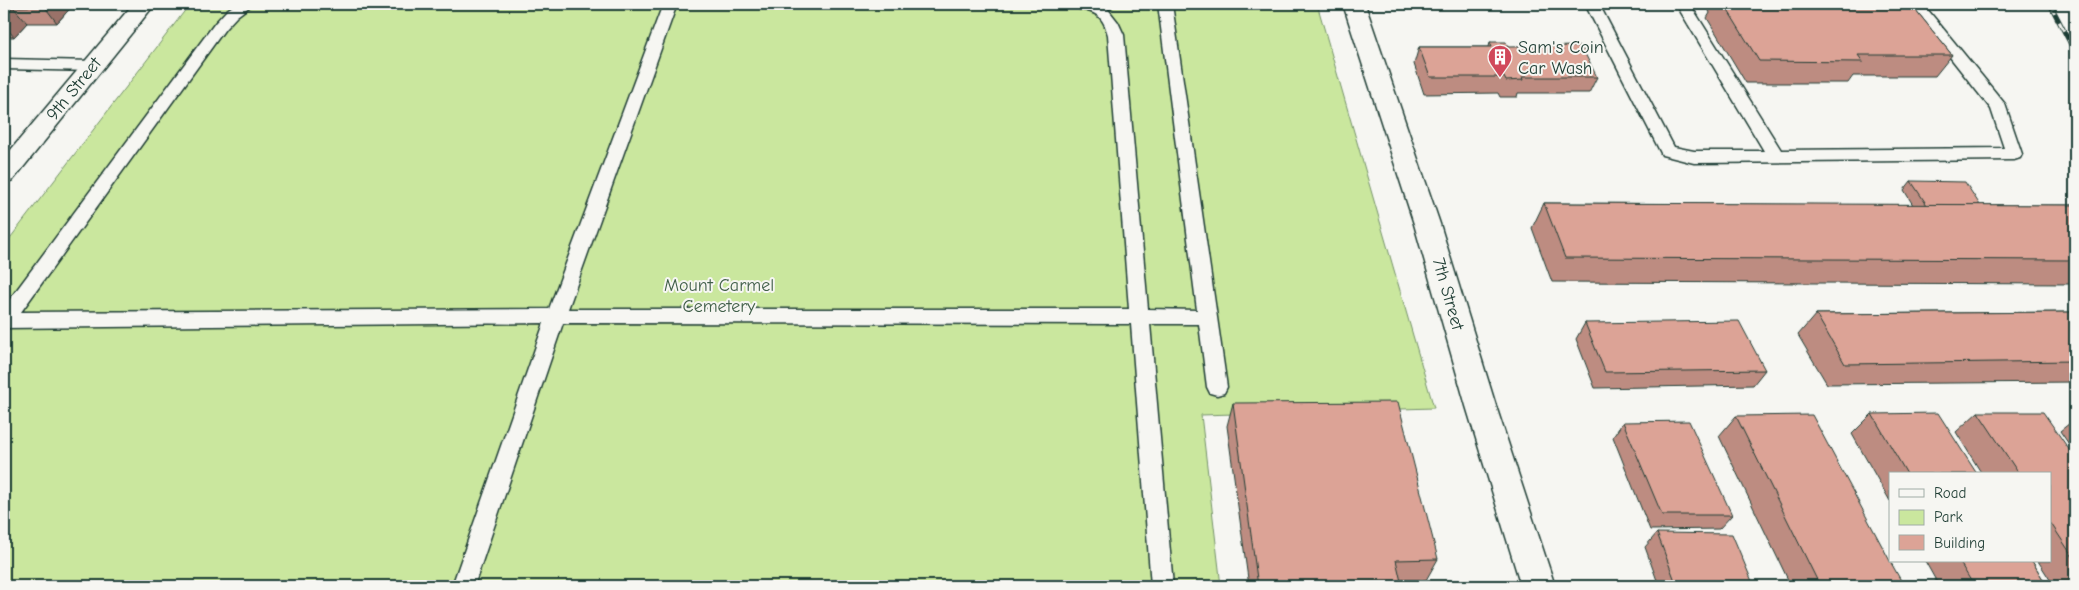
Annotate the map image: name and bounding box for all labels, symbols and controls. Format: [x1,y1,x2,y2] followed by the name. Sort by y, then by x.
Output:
[1518,37,1604,79] place label: Sam's Coin Car Wash
[1487,44,1513,78] building icon: Sam's Coin Car Wash
[42,52,106,125] street label: 9th Street
[1428,255,1469,333] street label: 7th Street
[664,275,774,317] park label: Mount Carmel Cemetery
[1889,472,2052,562] legend
[1934,484,1966,502] text: Road
[1934,508,1963,526] text: Park
[1934,534,1985,552] text: Building

